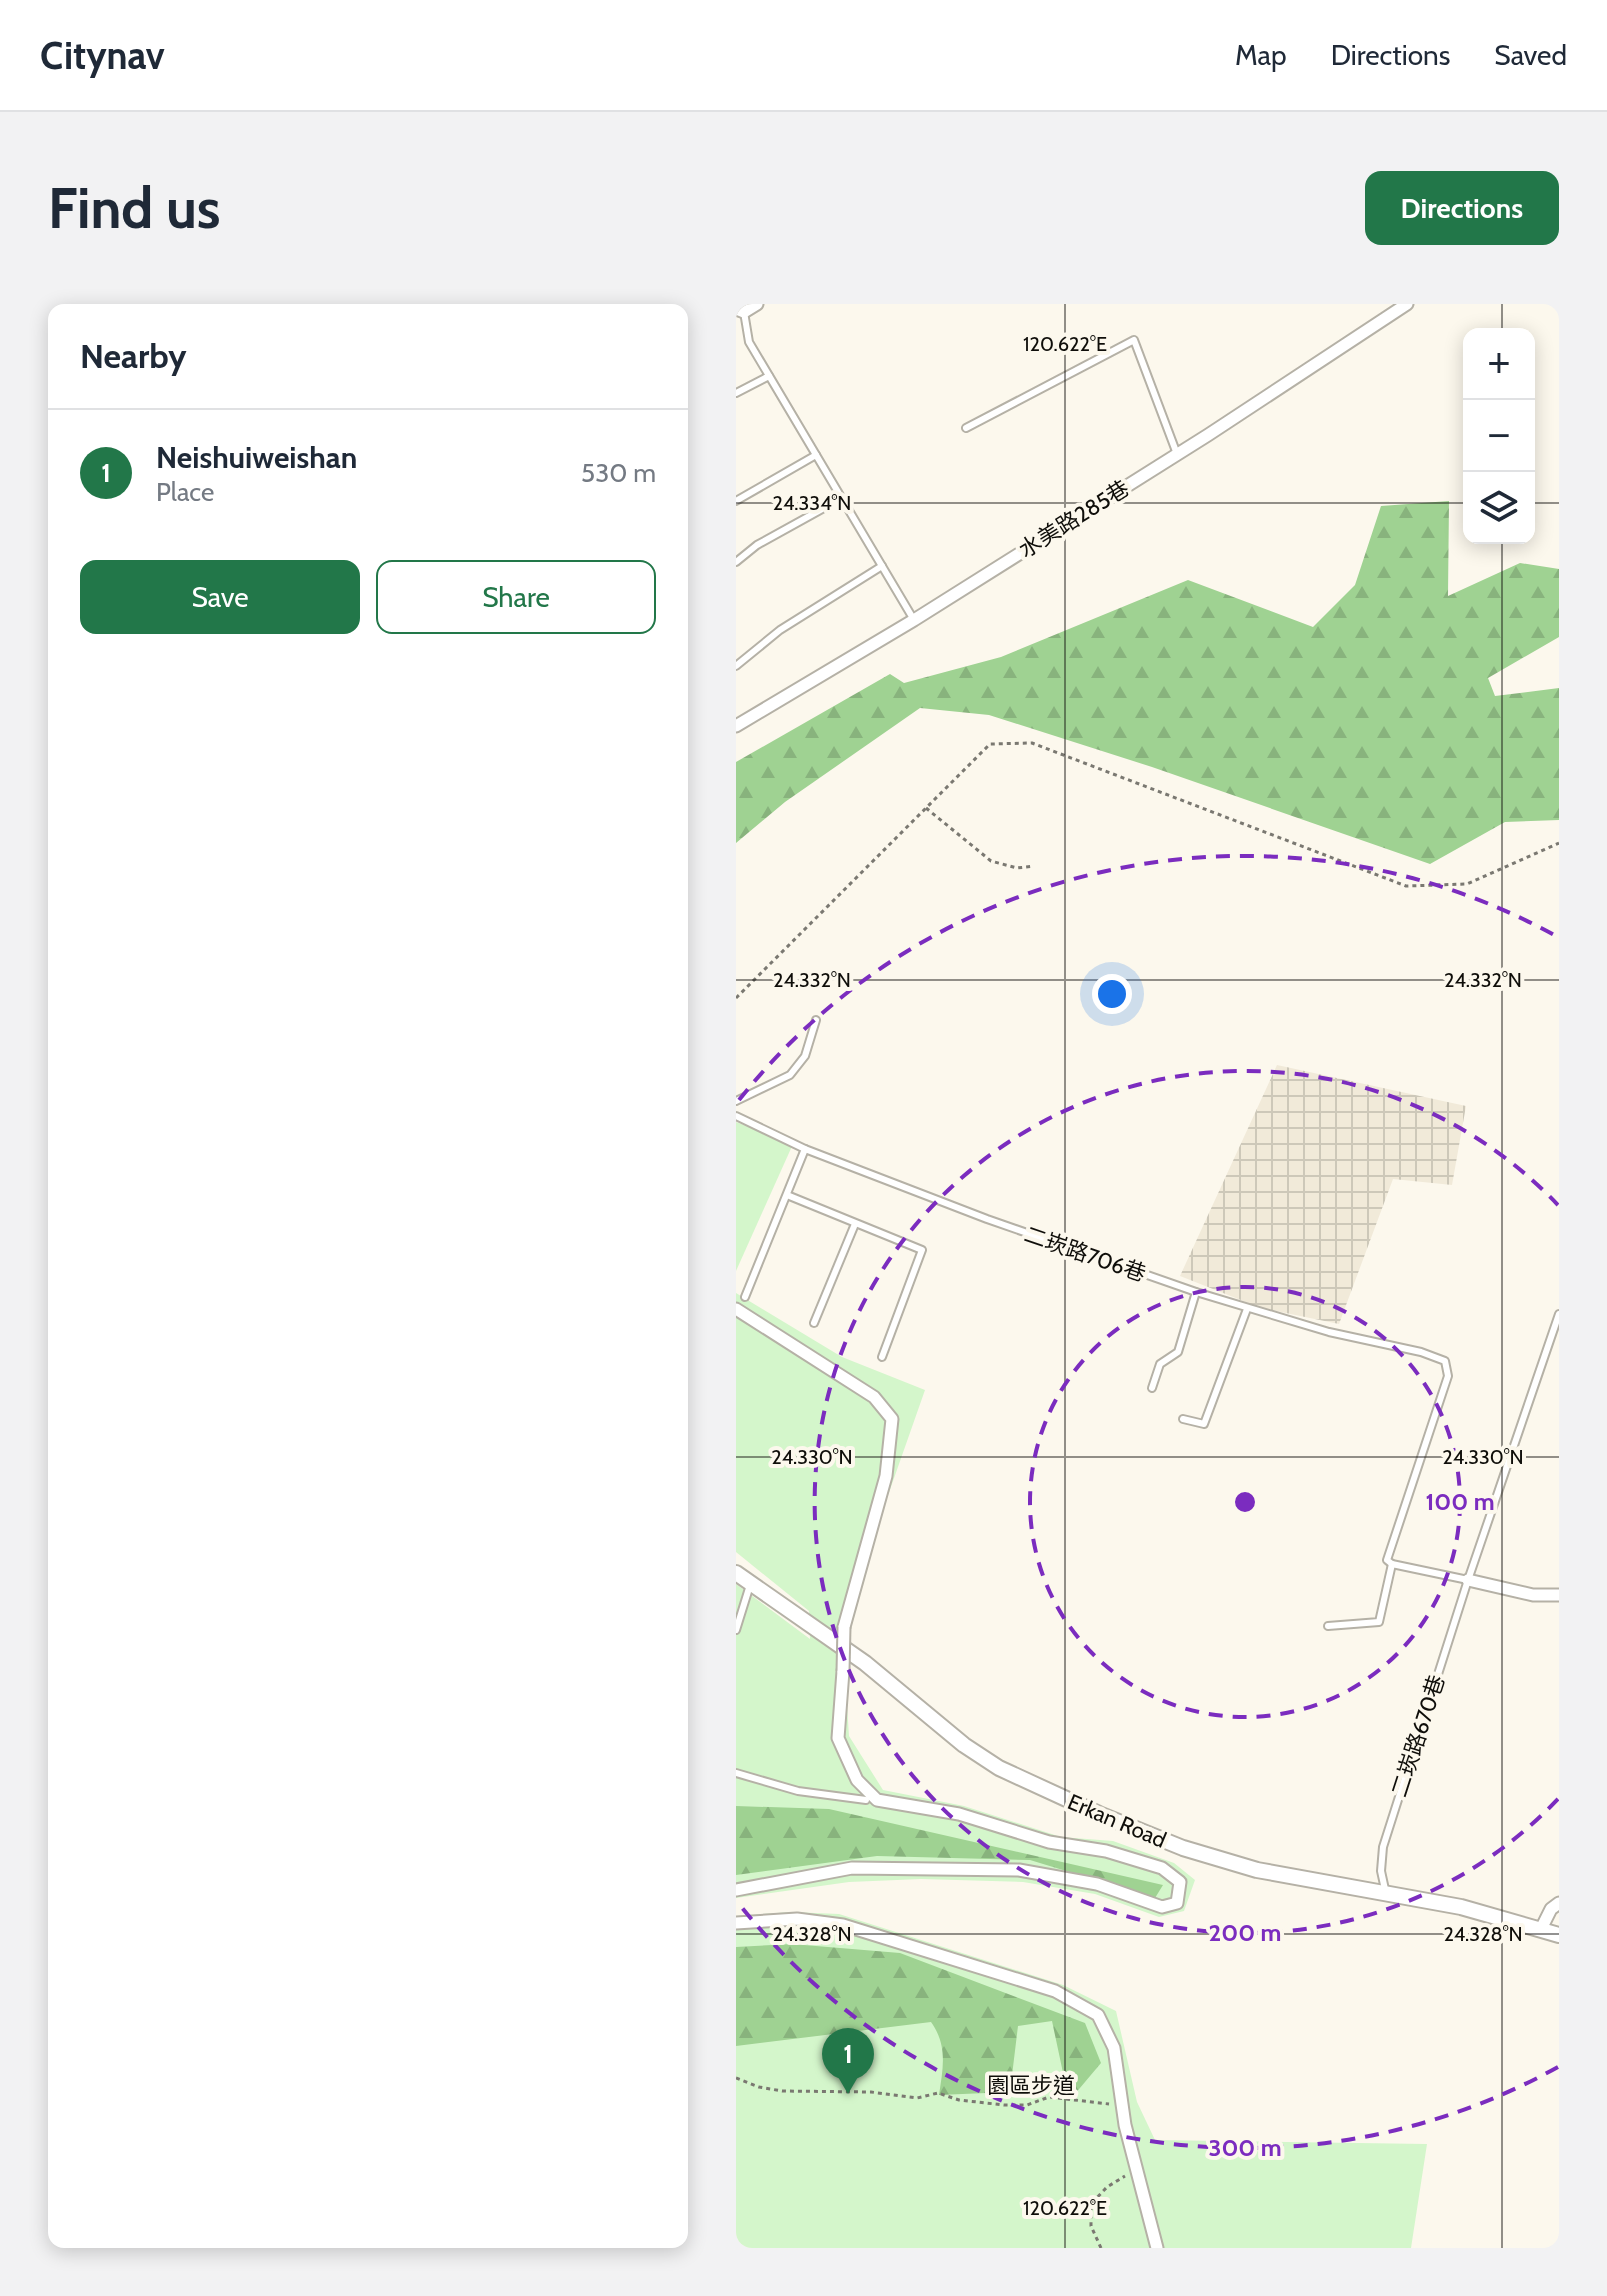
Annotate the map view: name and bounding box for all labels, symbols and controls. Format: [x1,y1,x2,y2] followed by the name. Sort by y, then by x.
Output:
[40,32,165,79] text: Citynav
[1235,38,1287,72] text: Map
[1331,38,1450,72] text: Directions
[1494,38,1567,72] text: Saved
[1365,171,1559,245] button: Directions
[48,174,221,242] text: Find us
[1463,328,1535,544] map controls
[1463,328,1535,400] button: +
[1023,332,1107,356] text: 120.622°E
[80,335,187,377] text: Nearby
[1463,400,1535,472] button: −
[156,439,357,476] text: Neishuiweishan
[101,457,111,489] text: 1
[581,457,656,489] text: 530 m
[1463,472,1535,544] button: layers
[1014,474,1134,564] street label: 水美路285巷
[156,476,214,508] text: Place
[773,491,851,515] text: 24.334°N
[80,560,360,634] button: Save
[376,560,656,634] button: Share
[773,968,851,992] text: 24.332°N
[1444,968,1522,992] text: 24.332°N
[1092,974,1132,1014] your location
[1021,1221,1149,1287] street label: 二崁路706巷
[771,1445,853,1469] text: 24.330°N
[1442,1445,1524,1469] text: 24.330°N
[1425,1487,1495,1516] text: 100 m
[1231,1488,1259,1516] centre of rings
[1386,1672,1450,1800] street label: 二崁路670巷
[1064,1788,1170,1854] street label: Erkan Road
[1209,1918,1281,1947] text: 200 m
[772,1922,852,1946] text: 24.328°N
[1443,1922,1523,1946] text: 24.328°N
[822,2028,874,2094] pin: 1
[987,2072,1075,2099] street label: 園區步道
[1208,2133,1282,2162] text: 300 m
[1023,2196,1107,2220] text: 120.622°E

